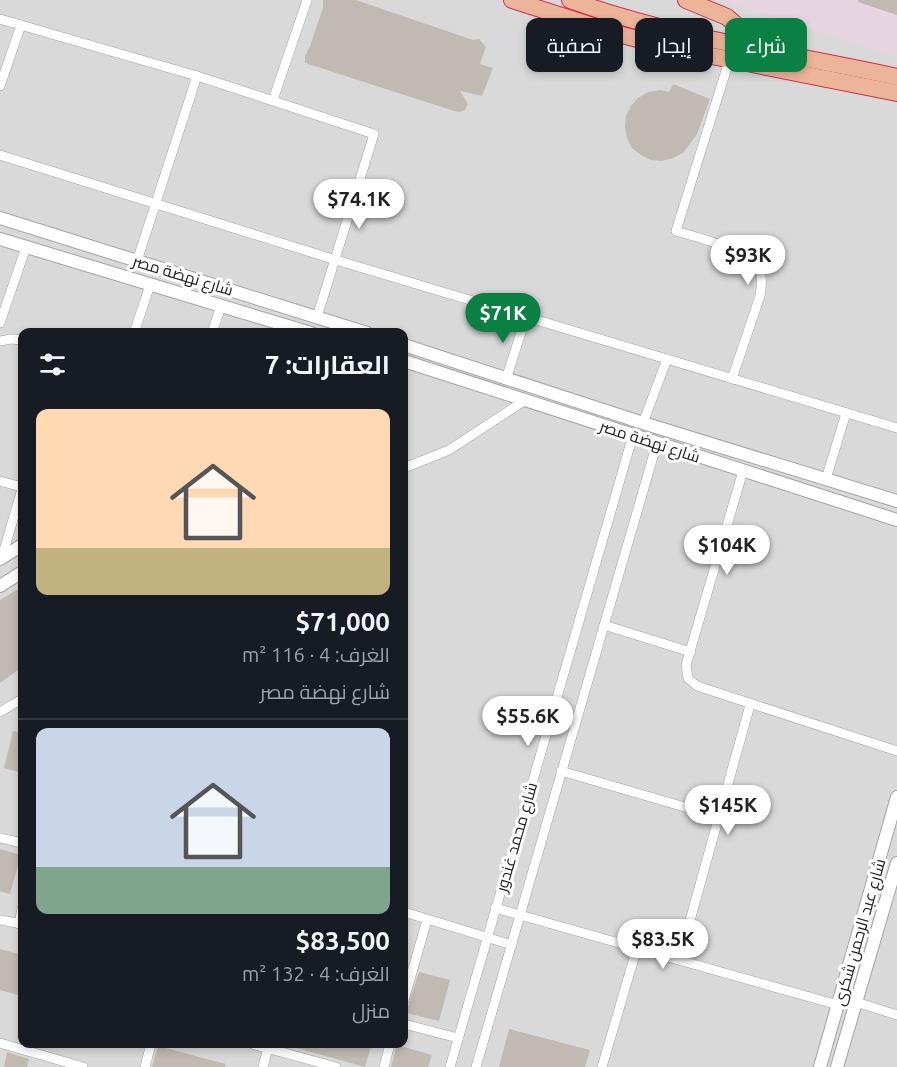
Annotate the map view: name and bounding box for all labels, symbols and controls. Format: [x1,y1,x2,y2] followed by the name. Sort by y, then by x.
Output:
[526,18,623,72] chip: تصفية
[635,18,713,72] chip: إيجار
[725,18,807,72] chip: شراء
[310,179,408,230] pin: $74.1K
[327,187,391,210] text: $74.1K
[712,235,784,286] pin: $93K
[724,243,772,266] text: $93K
[129,251,235,302] street label: شارع نهضة مصر
[467,293,539,344] pin: $71K
[479,301,527,324] text: $71K
[36,348,69,381] icon: filters
[265,350,390,379] text: العقارات: 7
[596,416,702,469] street label: شارع نهضة مصر
[159,448,267,556] icon: home
[685,525,769,576] pin: $104K
[698,533,756,556] text: $104K
[296,607,390,636] text: $71,000
[242,643,390,666] text: الغرف: 4 · 116 m²
[260,680,390,703] text: شارع نهضة مصر
[479,696,577,747] pin: $55.6K
[496,704,560,727] text: $55.6K
[159,767,267,875] icon: home
[491,780,543,896] street label: شارع محمد غندور
[686,785,770,836] pin: $145K
[699,793,757,816] text: $145K
[829,856,891,1008] street label: شارع عبد الرحمن شكرى
[614,919,712,970] pin: $83.5K
[296,926,390,955] text: $83,500
[631,927,695,950] text: $83.5K
[242,962,390,985] text: الغرف: 4 · 132 m²
[352,999,390,1022] text: منزل

